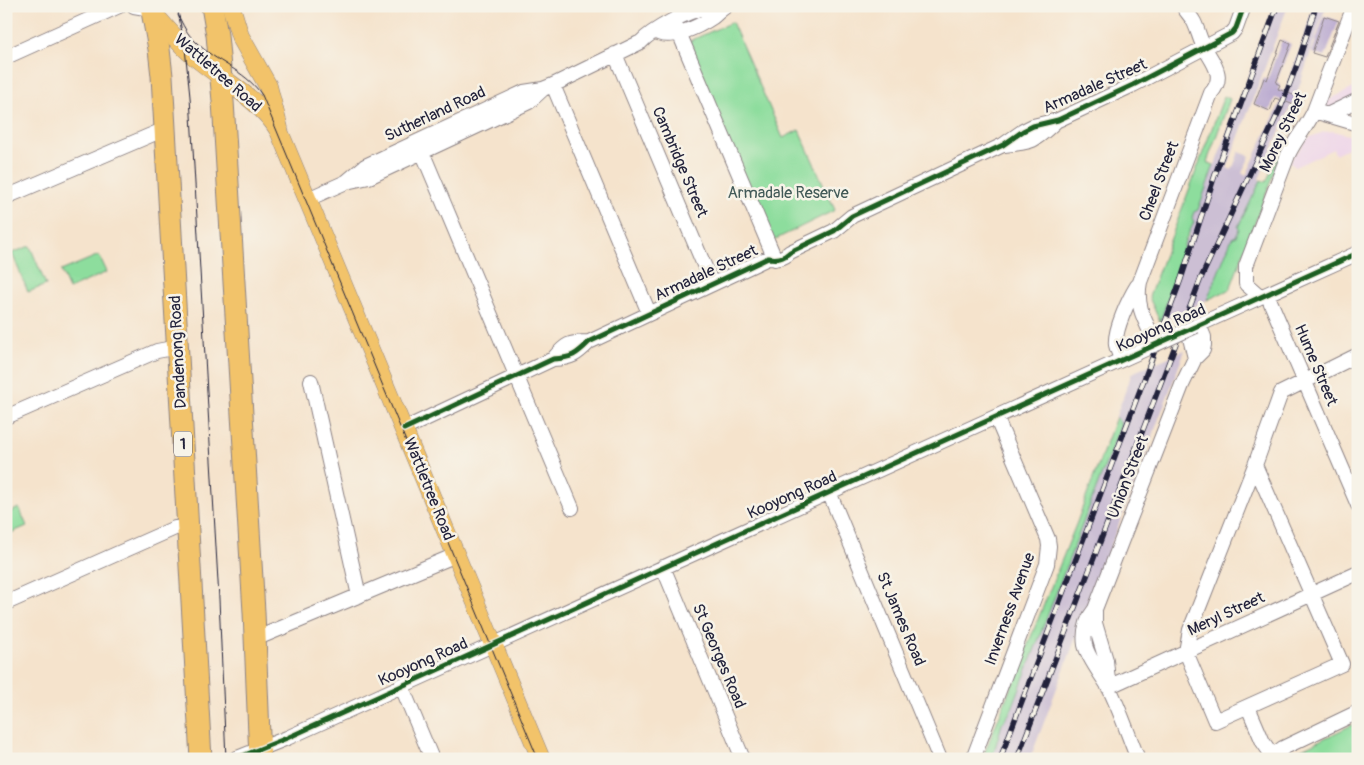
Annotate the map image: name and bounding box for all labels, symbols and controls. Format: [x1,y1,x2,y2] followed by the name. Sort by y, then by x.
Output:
[170,30,266,116] street label: Wattletree Road
[1040,54,1151,118] street label: Armadale Street
[381,82,489,146] street label: Sutherland Road
[1255,88,1311,176] street label: Morey Street
[648,104,713,221] street label: Cambridge Street
[1135,138,1184,224] street label: Cheel Street
[727,183,849,203] park label: Armadale Reserve
[651,240,761,306] street label: Armadale Street
[165,295,191,409] street label: Dandenong Road
[1113,299,1209,357] street label: Kooyong Road
[1290,321,1342,409] street label: Hume Street
[174,432,192,456] road number: 1
[1103,432,1153,521] street label: Union Street
[399,435,459,543] street label: Wattletree Road
[744,466,840,524] street label: Kooyong Road
[980,550,1040,668] street label: Inverness Avenue
[872,569,930,669] street label: St James Road
[1184,587,1268,641] street label: Meryl Street
[688,601,750,711] street label: St Georges Road
[375,633,471,691] street label: Kooyong Road

